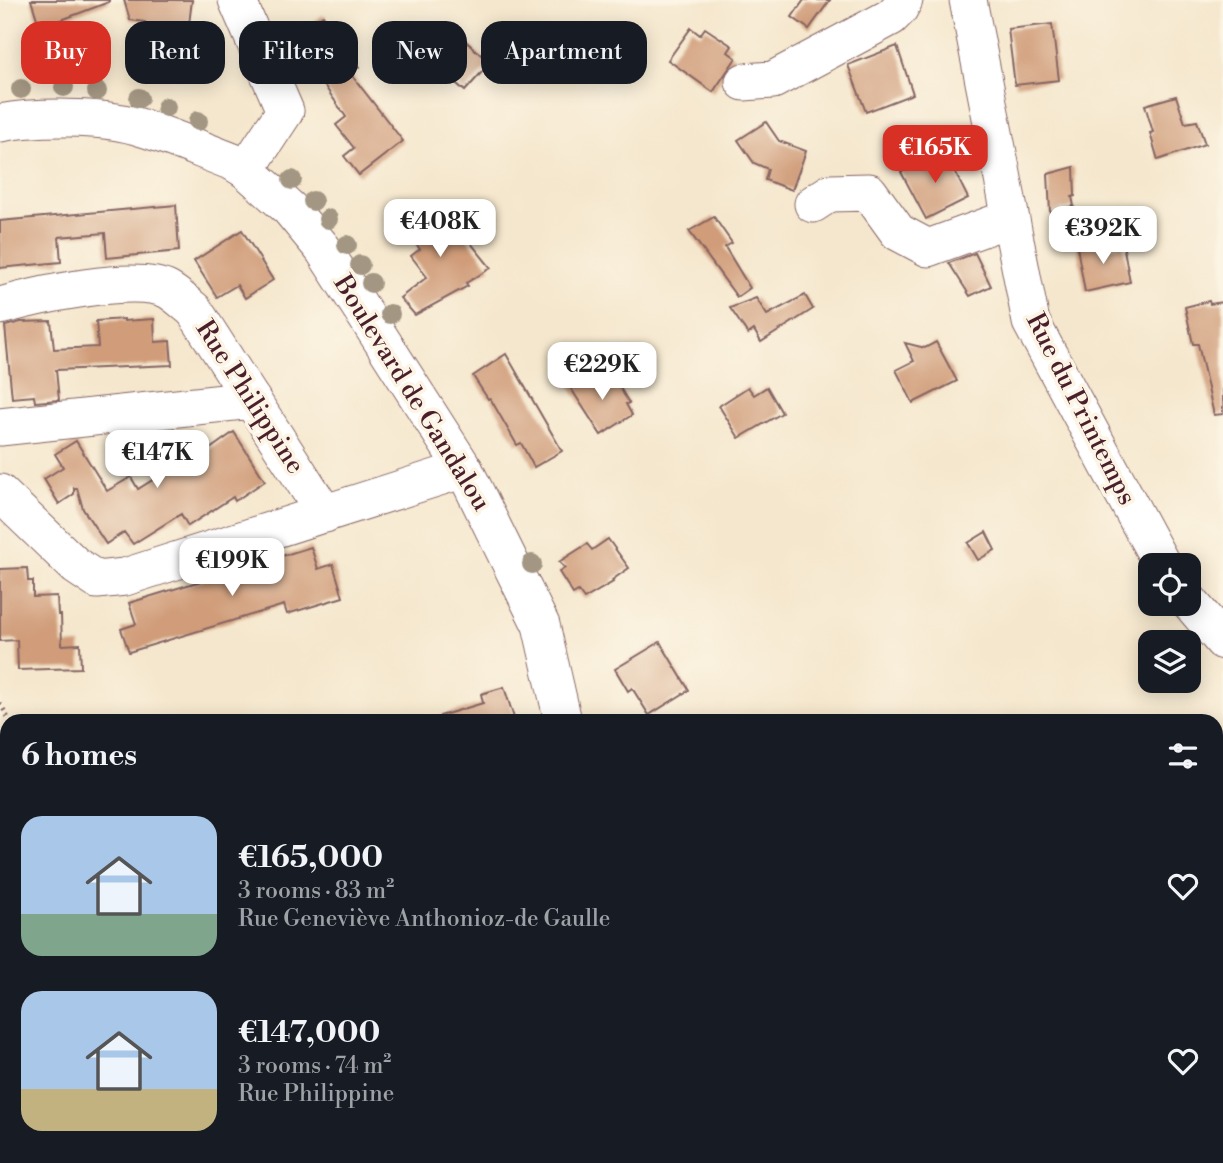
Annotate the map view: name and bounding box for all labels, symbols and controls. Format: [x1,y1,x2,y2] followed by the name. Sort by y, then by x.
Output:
[21,21,111,84] chip: Buy
[125,21,225,84] chip: Rent
[239,21,358,84] chip: Filters
[372,21,467,84] chip: New
[481,21,647,84] chip: Apartment
[886,125,984,185] pin: €165K
[899,134,971,162] text: €165K
[391,200,489,259] pin: €408K
[1054,206,1152,266] pin: €392K
[400,208,480,236] text: €408K
[1065,215,1141,243] text: €392K
[326,268,498,517] street label: Boulevard de Gandalou
[1019,308,1143,510] street label: Rue du Printemps
[188,314,312,480] street label: Rue Philippine
[553,342,651,402] pin: €229K
[564,351,640,379] text: €229K
[108,430,206,490] pin: €147K
[121,439,193,467] text: €147K
[183,538,281,598] pin: €199K
[195,547,269,575] text: €199K
[1138,553,1201,693] map controls
[1138,553,1201,616] button: locate
[1138,630,1201,693] button: layers
[21,737,137,775] text: 6 homes
[1164,737,1202,775] icon: filters
[238,839,383,877] text: €165,000
[77,844,161,928] icon: home
[1164,867,1202,905] icon: heart
[238,877,394,905] text: 3 rooms · 83 m²
[238,905,610,933] text: Rue Geneviève Anthonioz-de Gaulle
[238,1014,380,1052] text: €147,000
[77,1019,161,1103] icon: home
[1164,1042,1202,1080] icon: heart
[238,1052,391,1080] text: 3 rooms · 74 m²
[238,1080,394,1108] text: Rue Philippine

